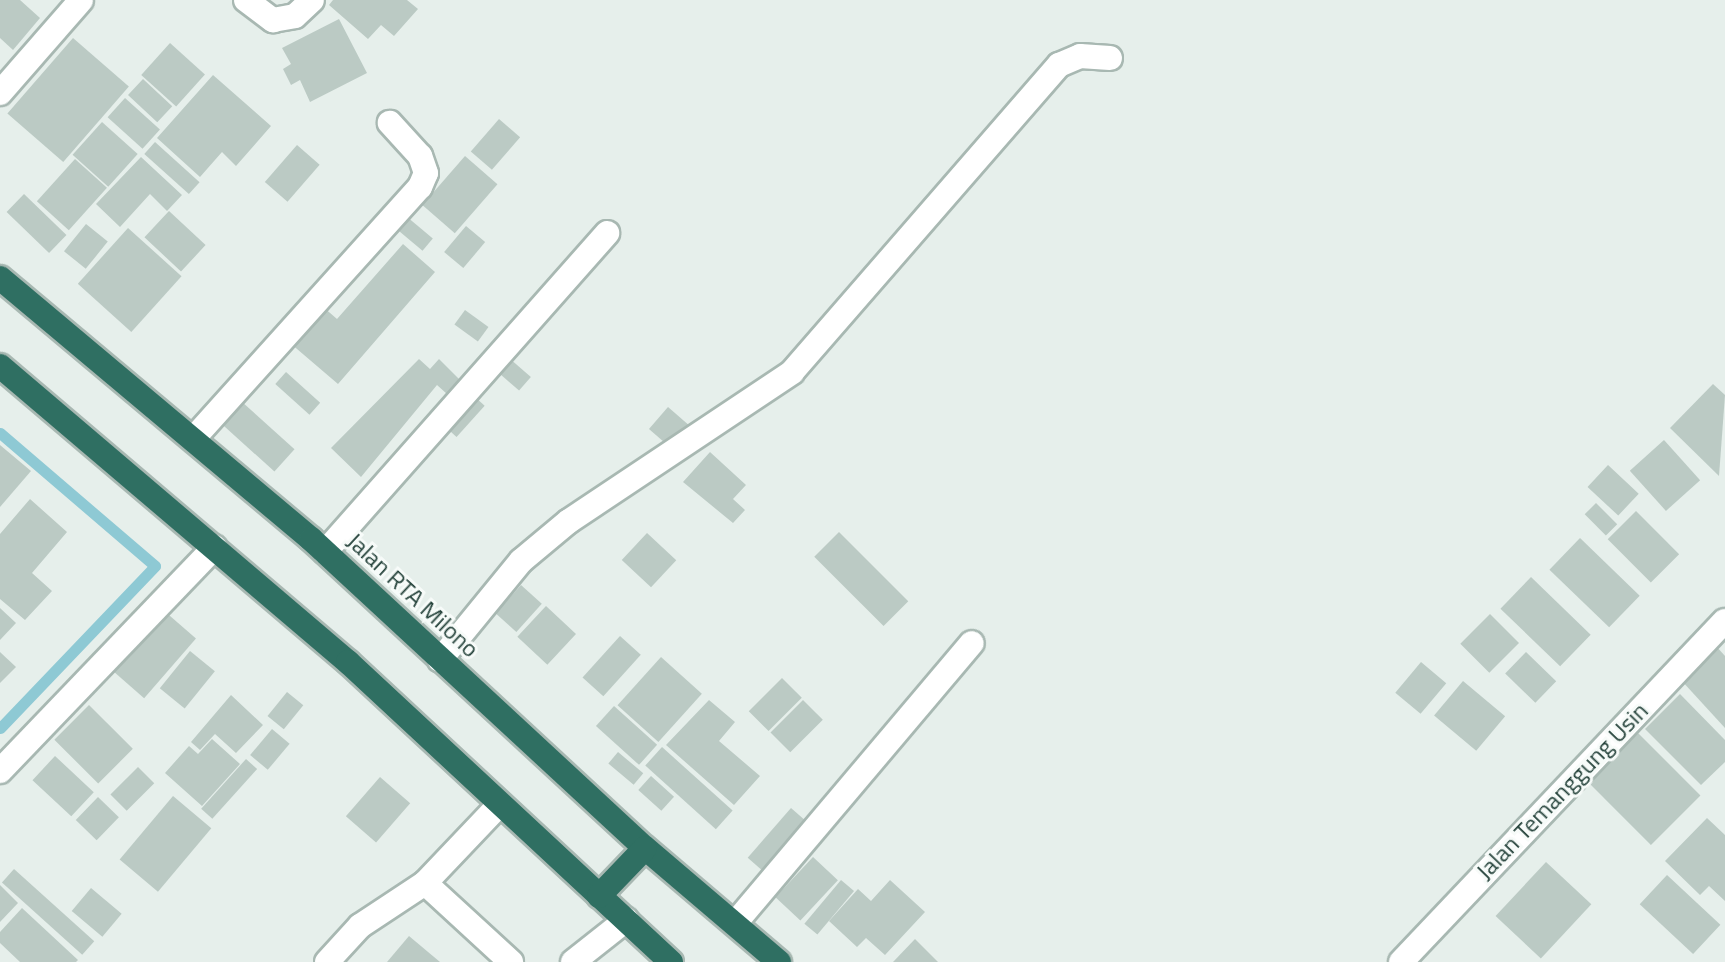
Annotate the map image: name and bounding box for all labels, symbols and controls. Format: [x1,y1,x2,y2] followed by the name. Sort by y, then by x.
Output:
[341,527,485,663] street label: Jalan RTA Milono
[1470,697,1654,885] street label: Jalan Temanggung Usin

